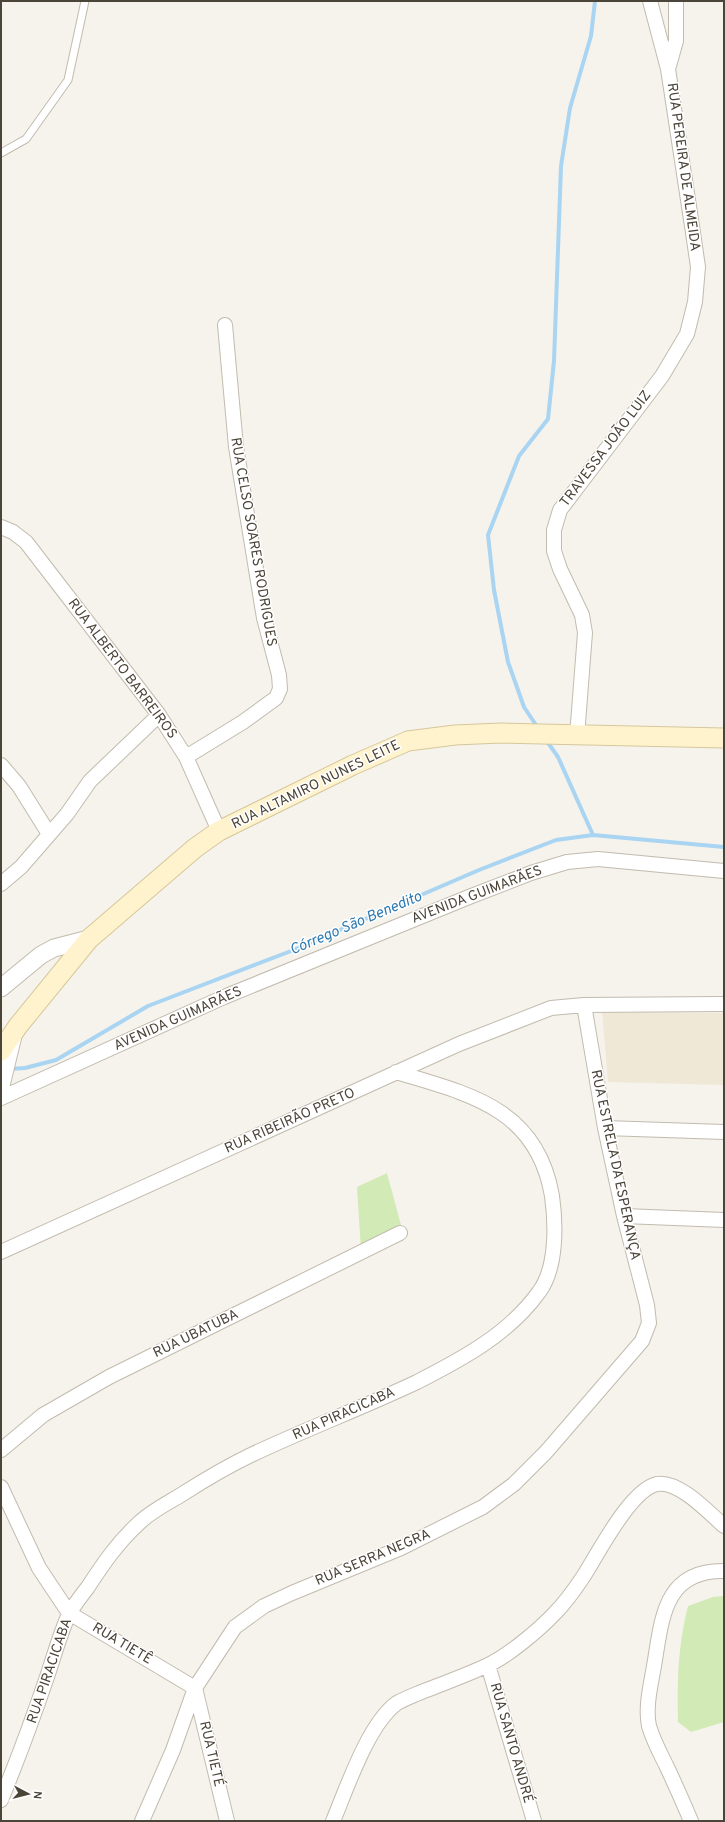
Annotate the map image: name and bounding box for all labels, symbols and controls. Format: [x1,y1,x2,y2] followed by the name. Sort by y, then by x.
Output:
[663,82,703,252] street label: RUA PEREIRA DE ALMEIDA
[557,388,655,510] street label: TRAVESSA JOÃO LUIZ
[226,436,280,648] street label: RUA CELSO SOARES RODRIGUES
[64,596,180,742] street label: RUA ALBERTO BARREIROS
[229,737,403,833] street label: RUA ALTAMIRO NUNES LEITE
[409,862,545,928] street label: AVENIDA GUIMARÃES
[287,888,425,960] water label: Córrego São Benedito
[111,983,245,1055] street label: AVENIDA GUIMARÃES
[587,1068,643,1262] street label: RUA ESTRELA DA ESPERANÇA
[222,1085,358,1157] street label: RUA RIBEIRÃO PRETO
[151,1306,241,1362] street label: RUA UBATUBA
[290,1384,398,1444] street label: RUA PIRACICABA
[313,1526,433,1590] street label: RUA SERRA NEGRA
[24,1616,76,1726] street label: RUA PIRACICABA
[89,1619,156,1668] street label: RUA TIETÊ
[486,1681,537,1805] street label: RUA SANTO ANDRÉ
[195,1719,228,1788] street label: RUA TIETÉ
[8,1774,48,1814] north arrow
[30,1790,44,1800] text: N

